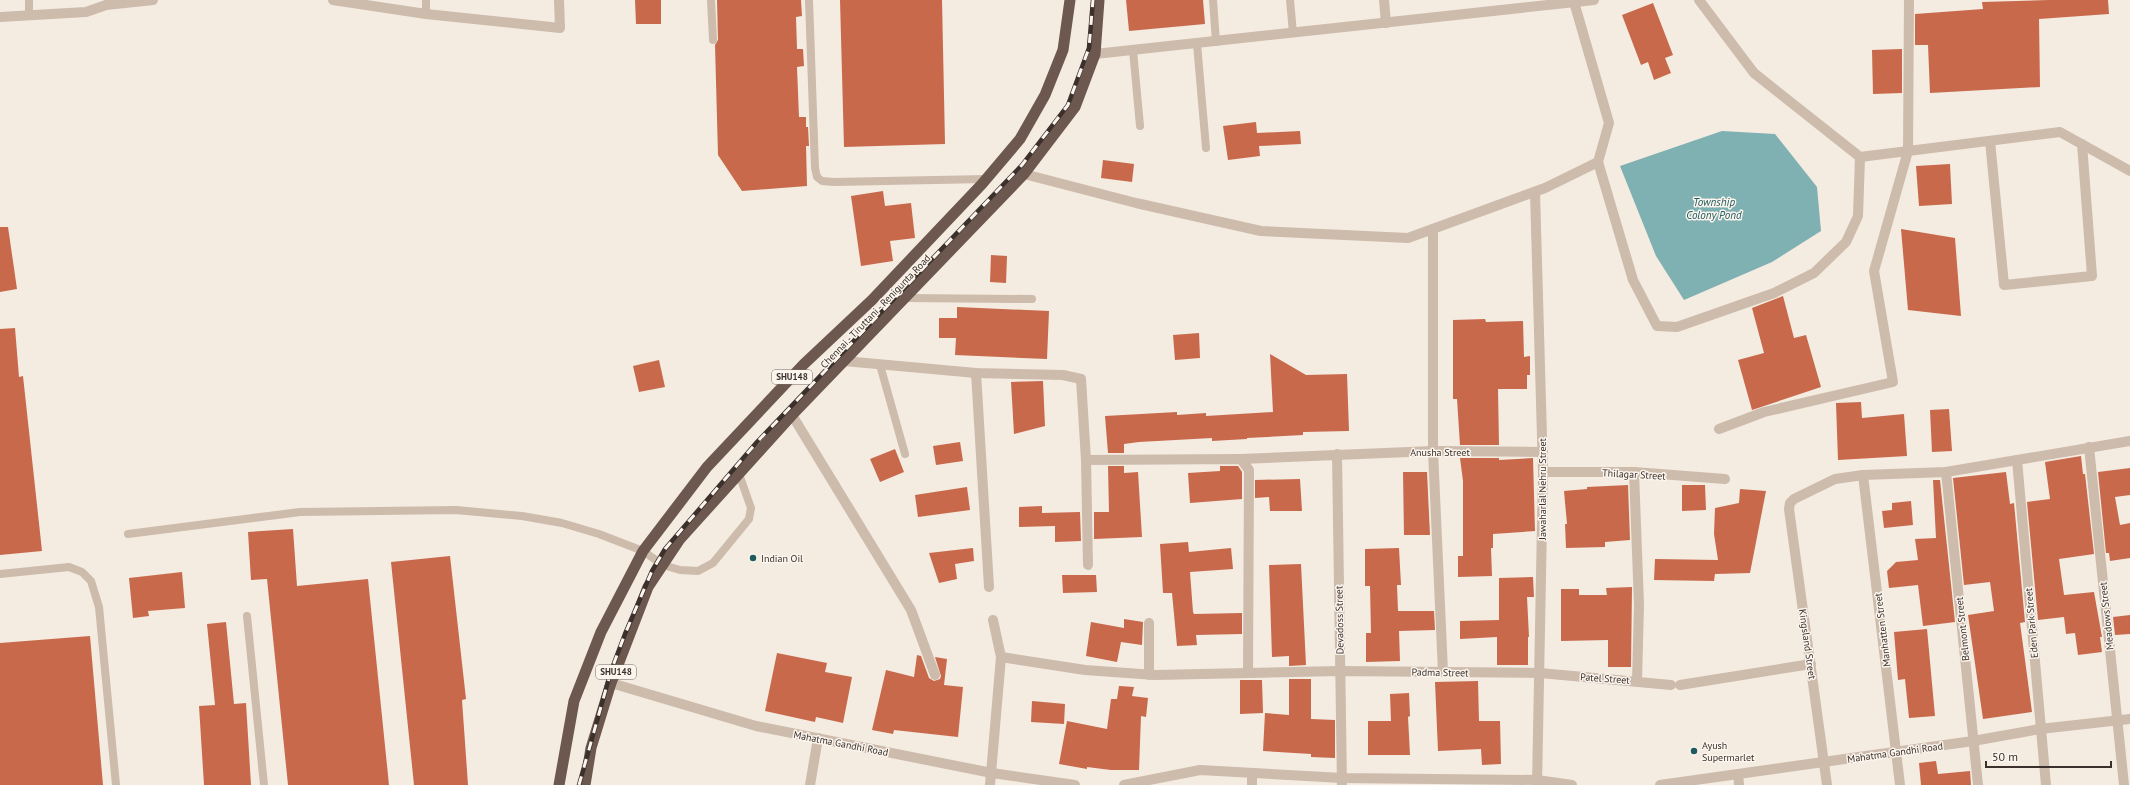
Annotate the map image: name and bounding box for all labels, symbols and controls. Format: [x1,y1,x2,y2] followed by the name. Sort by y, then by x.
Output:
[1686,195,1742,222] water label: Township Colony Pond
[817,252,933,371] street label: Chennai - Tiruttani - Renigunta Road
[772,370,812,384] road number: SHU148
[1536,438,1549,541] street label: Jawaharlal Nehru Street
[1410,446,1470,459] street label: Anusha Street
[1602,466,1667,483] street label: Thilagar Street
[761,552,803,565] place label: Indian Oil
[748,553,758,563] marker: Indian Oil
[2096,581,2117,651] street label: Meadows Street
[1332,585,1347,654] street label: Devadoss Street
[2022,587,2041,659] street label: Eden Park Street
[1871,592,1893,668] street label: Manhatten Street
[1953,596,1972,662] street label: Belmont Street
[1796,608,1819,681] street label: Kingsland Street
[596,665,636,679] road number: SHU148
[1411,666,1469,680] street label: Padma Street
[1580,670,1631,687] street label: Patel Street
[792,728,889,759] street label: Mahatma Gandhi Road
[1702,739,1755,764] place label: Ayush Supermarlet
[1846,739,1944,766] street label: Mahatma Gandhi Road
[1986,743,2111,769] scale bar
[1689,746,1699,756] marker: Ayush Supermarlet
[1992,749,2018,764] text: 50 m

